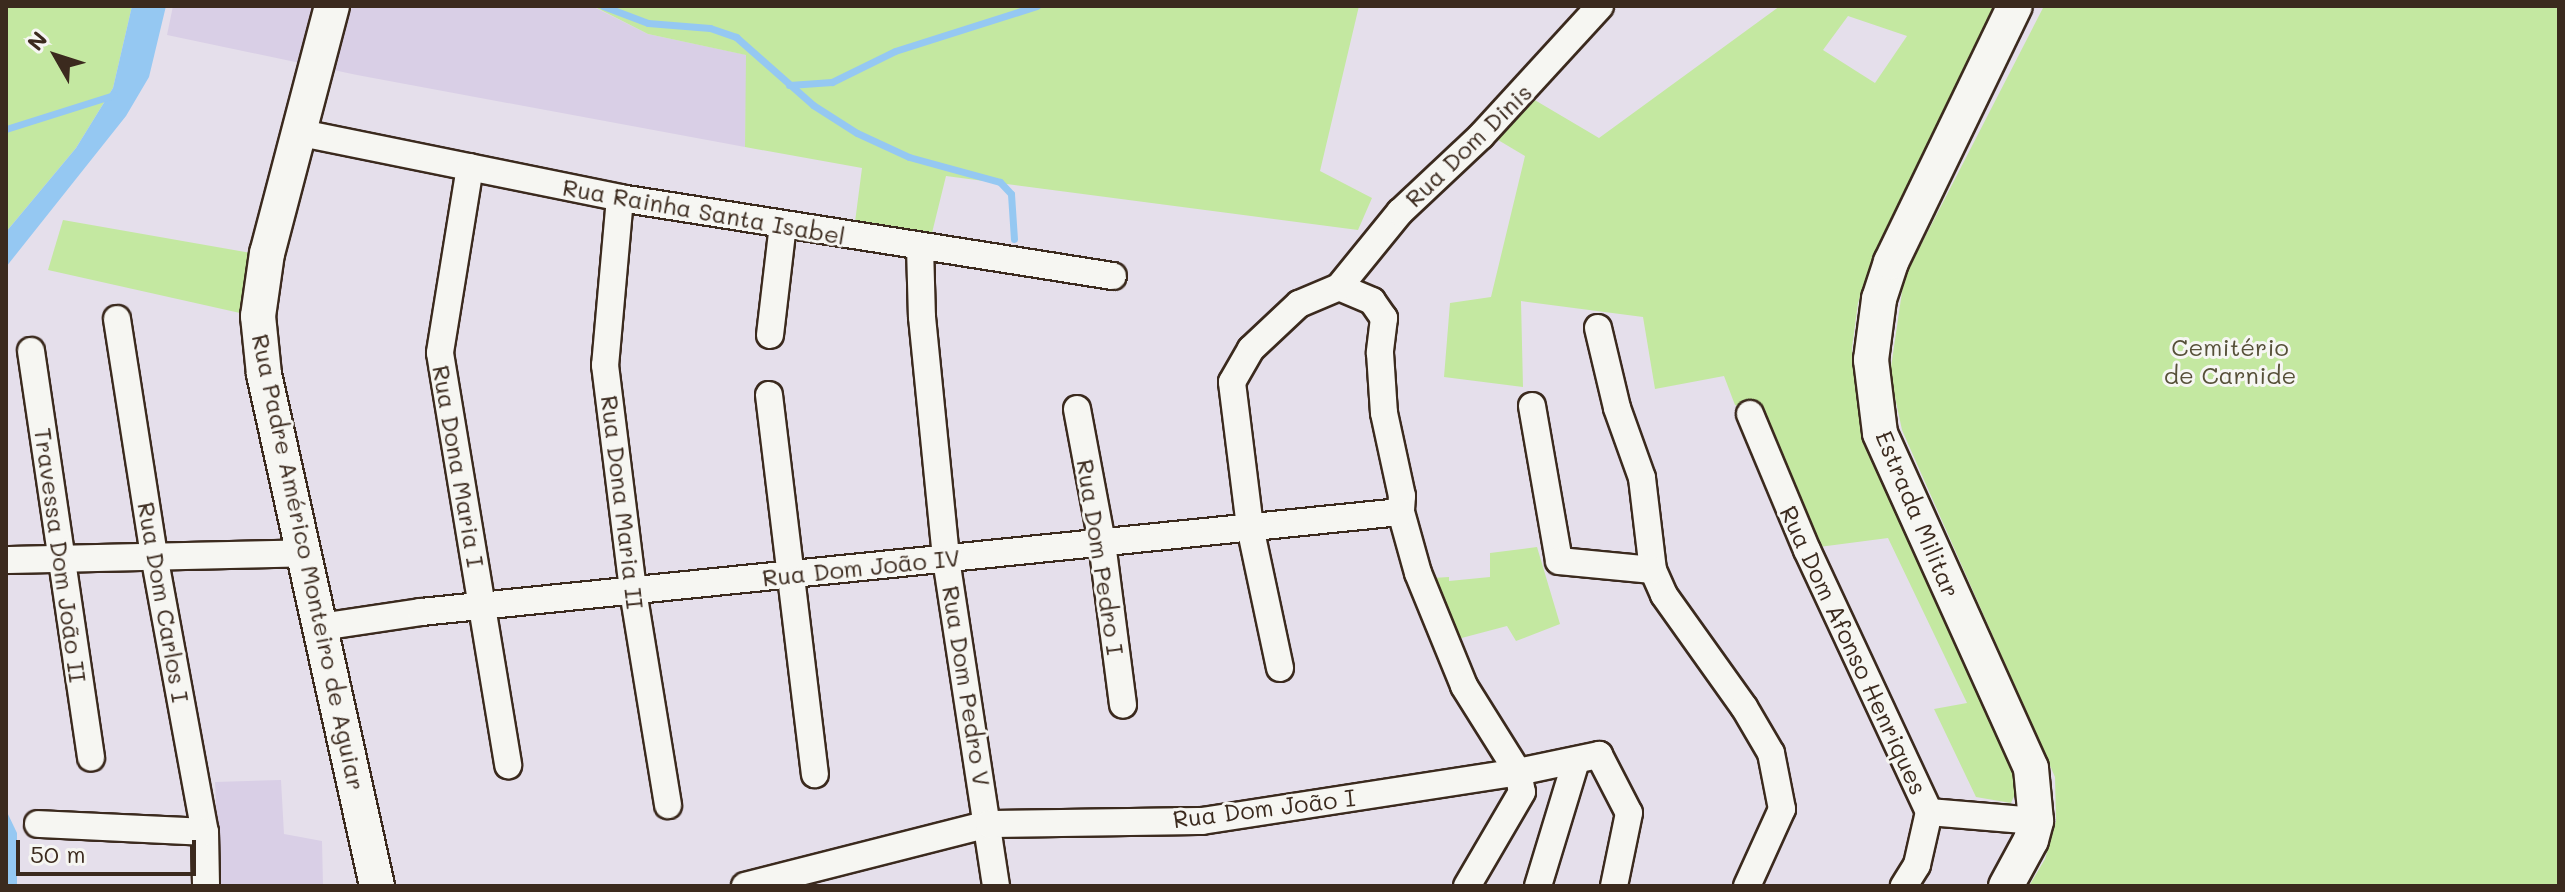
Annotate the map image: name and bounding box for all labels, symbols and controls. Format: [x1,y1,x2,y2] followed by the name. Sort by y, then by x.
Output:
[16,16,96,96] north arrow
[20,25,53,56] text: N
[1399,77,1537,213] street label: Rua Dom Dinis
[560,172,848,250] street label: Rua Rainha Santa Isabel
[247,331,371,793] street label: Rua Padre Américo Monteiro de Aguiar
[2164,333,2296,389] park label: Cemitério de Carnide
[427,363,491,569] street label: Rua Dona Maria I
[596,394,650,610] street label: Rua Dona Maria II
[29,426,93,684] street label: Travessa Dom João II
[1870,426,1966,602] street label: Estrada Militar
[1071,457,1131,657] street label: Rua Dom Pedro I
[132,500,196,704] street label: Rua Dom Carlos I
[1774,501,1934,799] street label: Rua Dom Afonso Henriques
[761,542,961,592] street label: Rua Dom João IV
[937,584,997,788] street label: Rua Dom Pedro V
[1171,783,1357,833] street label: Rua Dom João I
[20,824,200,874] scale bar
[30,838,86,869] text: 50 m

